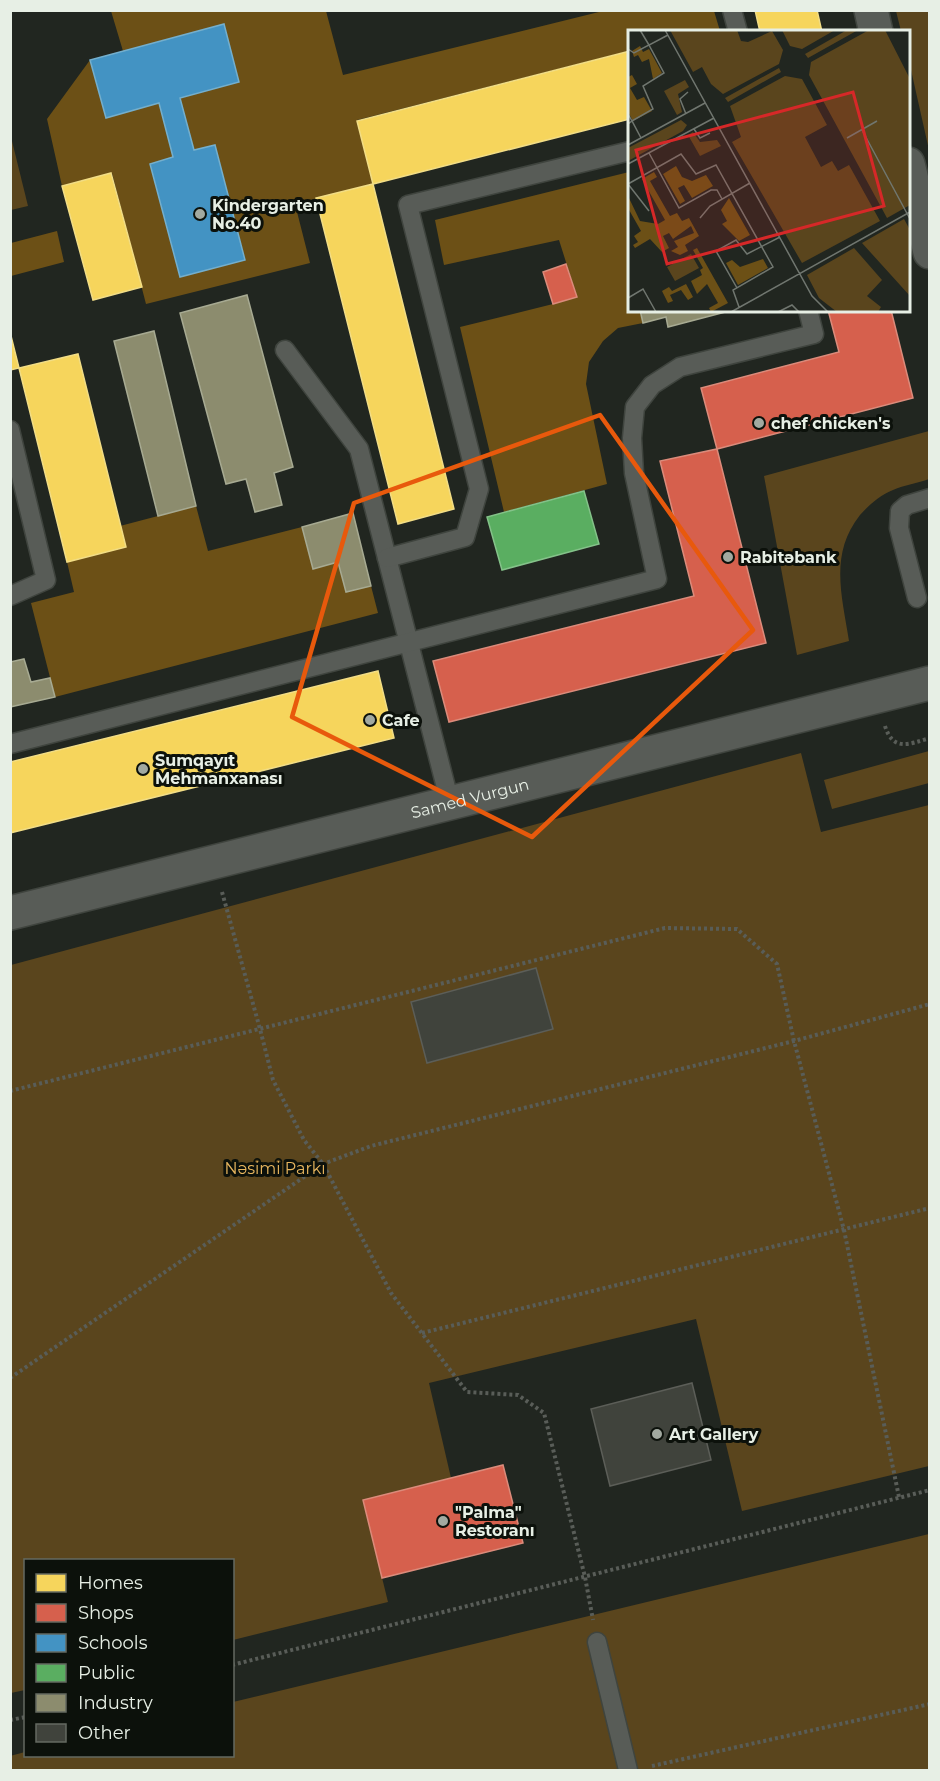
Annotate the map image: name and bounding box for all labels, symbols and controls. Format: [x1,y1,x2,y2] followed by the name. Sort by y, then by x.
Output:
[628,30,910,312] inset map
[212,196,324,233] place label: Kindergarten No.40
[193,207,207,221] marker: Kindergarten No.40
[771,414,891,433] place label: chef chicken's
[752,416,766,430] marker: chef chicken's
[740,548,837,567] place label: Rabitəbank
[721,550,735,564] marker: Rabitəbank
[382,711,420,730] place label: Cafe
[363,713,377,727] marker: Cafe
[155,751,283,788] place label: Sumqayıt Mehmanxanası
[136,762,150,776] marker: Sumqayıt Mehmanxanası
[409,775,531,822] street label: Samed Vurgun
[225,1159,326,1178] park label: Nəsimi Parkı
[668,1425,759,1444] place label: Art Gallery
[650,1427,664,1441] marker: Art Gallery
[455,1503,535,1540] place label: "Palma" Restoranı
[436,1514,450,1528] marker: "Palma" Restoranı
[24,1559,234,1757] legend
[78,1572,143,1594] text: Homes
[78,1602,134,1624] text: Shops
[78,1632,148,1654] text: Schools
[78,1662,135,1684] text: Public
[78,1692,153,1714] text: Industry
[78,1722,131,1744] text: Other

